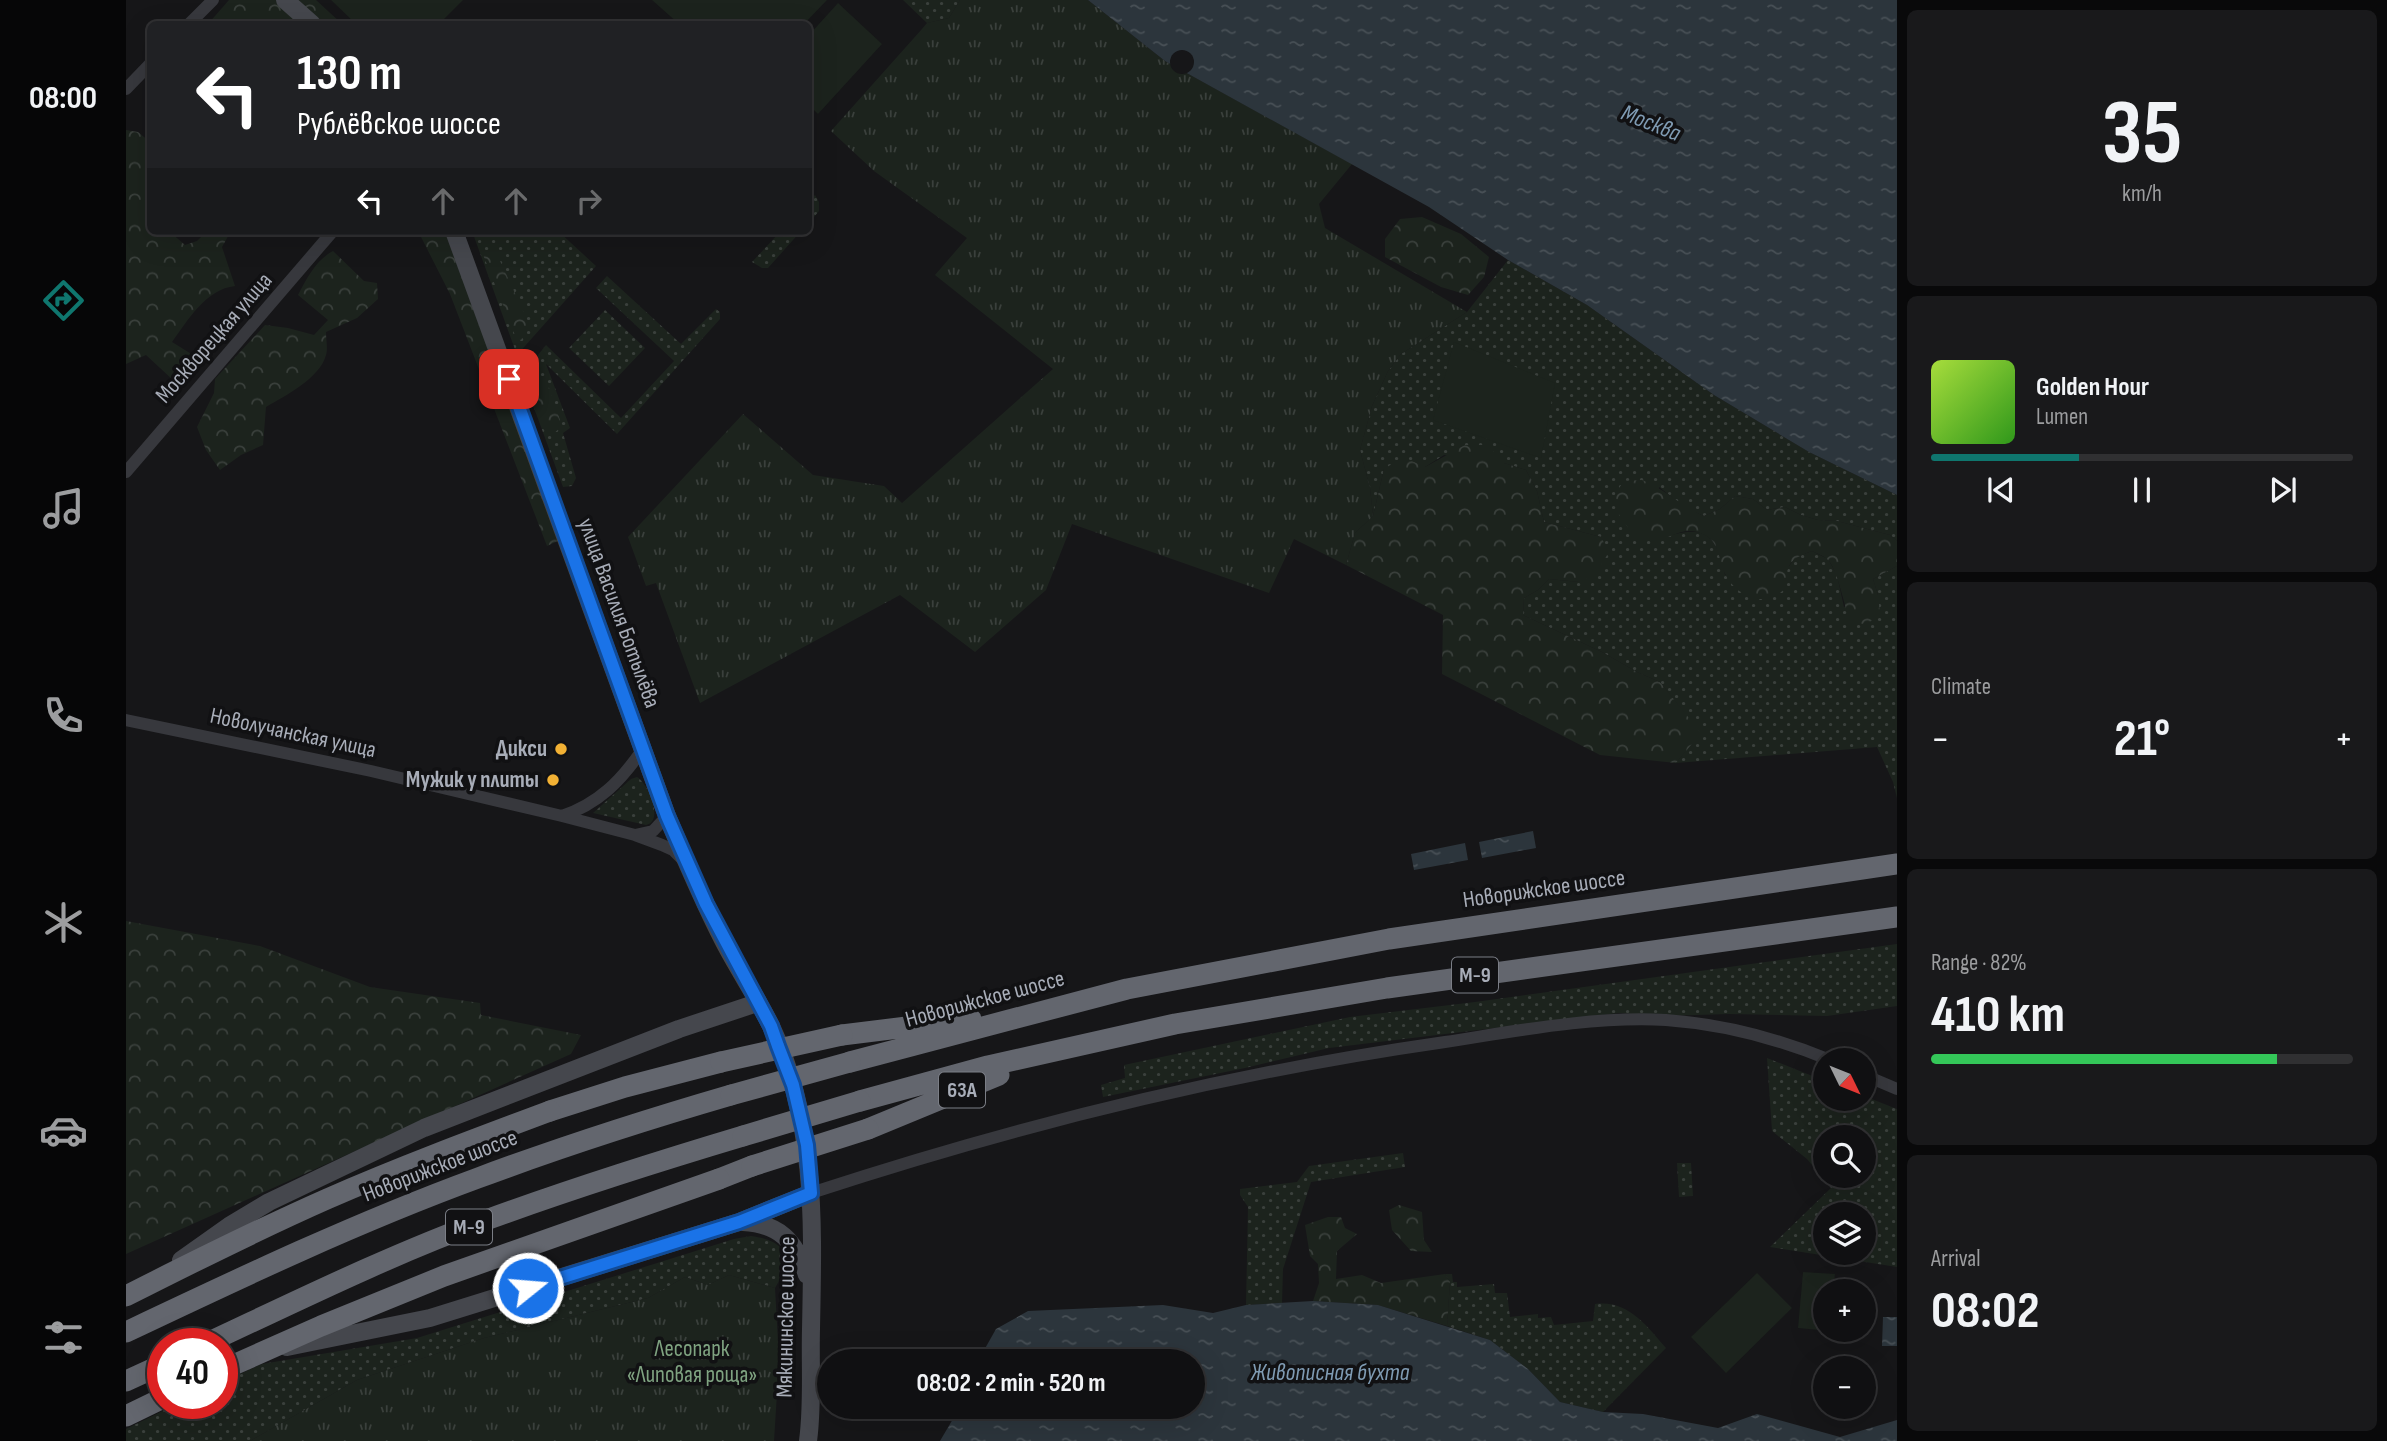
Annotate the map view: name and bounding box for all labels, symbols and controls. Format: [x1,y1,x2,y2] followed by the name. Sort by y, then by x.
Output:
[297,45,402,104] text: 130 m
[182,49,273,140] icon: left
[29,79,97,118] text: 08:00
[2102,80,2182,189] text: 35
[1617,98,1685,148] water label: Москва
[297,105,501,144] text: Рублёвское шоссе
[2122,180,2162,208] text: km/h
[351,182,389,220] icon: left
[424,182,462,220] icon: ahead
[497,182,535,220] icon: ahead
[570,182,608,220] icon: right
[150,267,278,409] street label: Москворецкая улица
[39,276,88,325] icon: directions
[479,349,539,409] pin
[490,360,528,398] icon: arrive
[2036,372,2149,403] text: Golden Hour
[2036,403,2088,431] text: Lumen
[1982,471,2020,509] icon: previous
[2123,471,2161,509] icon: pause
[2264,471,2302,509] icon: next
[39,484,88,533] icon: music
[572,514,666,712] street label: улица Василия Ботылёва
[1931,673,1991,701] text: Climate
[39,691,88,740] icon: phone
[207,702,379,764] street label: Новолучанская улица
[2114,708,2170,771] text: 21°
[1931,717,1950,762] text: −
[2334,717,2353,762] text: +
[496,735,547,763] place label: Дикси
[553,741,569,757] marker: Дикси
[406,766,539,794] place label: Мужик у плиты
[545,772,561,788] marker: Мужик у плиты
[1461,864,1627,914] street label: Новорижское шоссе
[39,898,88,947] icon: climate
[1931,949,2027,977] text: Range · 82%
[1452,958,1498,992] road number: М-9
[902,964,1068,1034] street label: Новорижское шоссе
[1931,984,2065,1047] text: 410 km
[1813,1048,1876,1111] north arrow
[1813,1048,1876,1419] map controls
[939,1072,985,1108] road number: 63A
[39,1106,88,1155] icon: car
[359,1124,521,1208] street label: Новорижское шоссе
[1813,1125,1876,1188] button: search
[1813,1202,1876,1265] button: layers
[446,1210,492,1244] road number: М-9
[771,1236,801,1398] street label: Мякининское шоссе
[1931,1245,1980,1273] text: Arrival
[491,1251,565,1325] position arrow
[1813,1279,1876,1342] button: +
[1931,1280,2039,1343] text: 08:02
[39,1313,88,1362] icon: filters
[147,1328,238,1419] speed limit sign: 40
[627,1335,757,1389] park label: Лесопарк «Липовая роща»
[1813,1356,1876,1419] button: −
[1250,1358,1410,1387] water label: Живописная бухта
[917,1368,1105,1399] text: 08:02 · 2 min · 520 m

